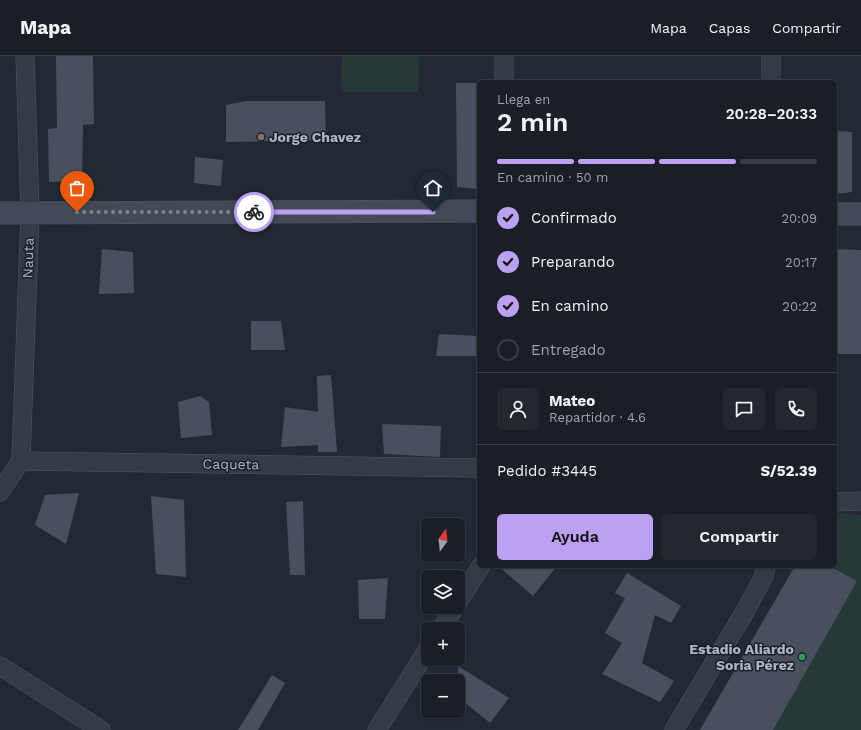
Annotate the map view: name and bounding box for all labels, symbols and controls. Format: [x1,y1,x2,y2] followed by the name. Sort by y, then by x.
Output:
[20,16,71,39] text: Mapa
[650,20,687,36] text: Mapa
[709,20,750,36] text: Capas
[772,20,841,36] text: Compartir
[497,92,550,107] text: Llega en
[726,105,817,123] text: 20:28–20:33
[497,107,568,137] text: 2 min
[269,129,361,145] place label: Jorge Chavez
[256,132,266,142] marker: Jorge Chavez
[497,170,608,185] text: En camino · 50 m
[60,171,94,212] pin
[416,171,450,212] pin
[66,177,88,199] icon: bag
[422,177,444,199] icon: home
[234,192,274,232] courier
[243,201,265,223] icon: bike
[497,207,519,229] icon: check
[531,209,617,227] text: Confirmado
[781,211,817,226] text: 20:09
[19,237,37,279] street label: Nauta
[497,251,519,273] icon: check
[531,253,615,271] text: Preparando
[785,255,817,270] text: 20:17
[497,295,519,317] icon: check
[531,297,608,315] text: En camino
[782,299,817,314] text: 20:22
[531,341,605,359] text: Entregado
[497,388,539,430] button: person
[723,388,765,430] button: chat
[775,388,817,430] button: phone
[549,392,595,410] text: Mateo
[549,410,646,425] text: Repartidor · 4.6
[203,456,260,472] street label: Caqueta
[497,462,597,480] text: Pedido #3445
[760,462,817,480] text: S/52.39
[497,514,653,560] button: Ayuda
[661,514,817,560] button: Compartir
[421,518,465,562] north arrow
[421,518,465,718] map controls
[421,570,465,614] button: layers
[421,622,465,666] button: +
[689,641,794,673] place label: Estadio Aliardo Soria Pérez
[797,652,807,662] marker: Estadio Aliardo Soria Pérez
[421,674,465,718] button: −

